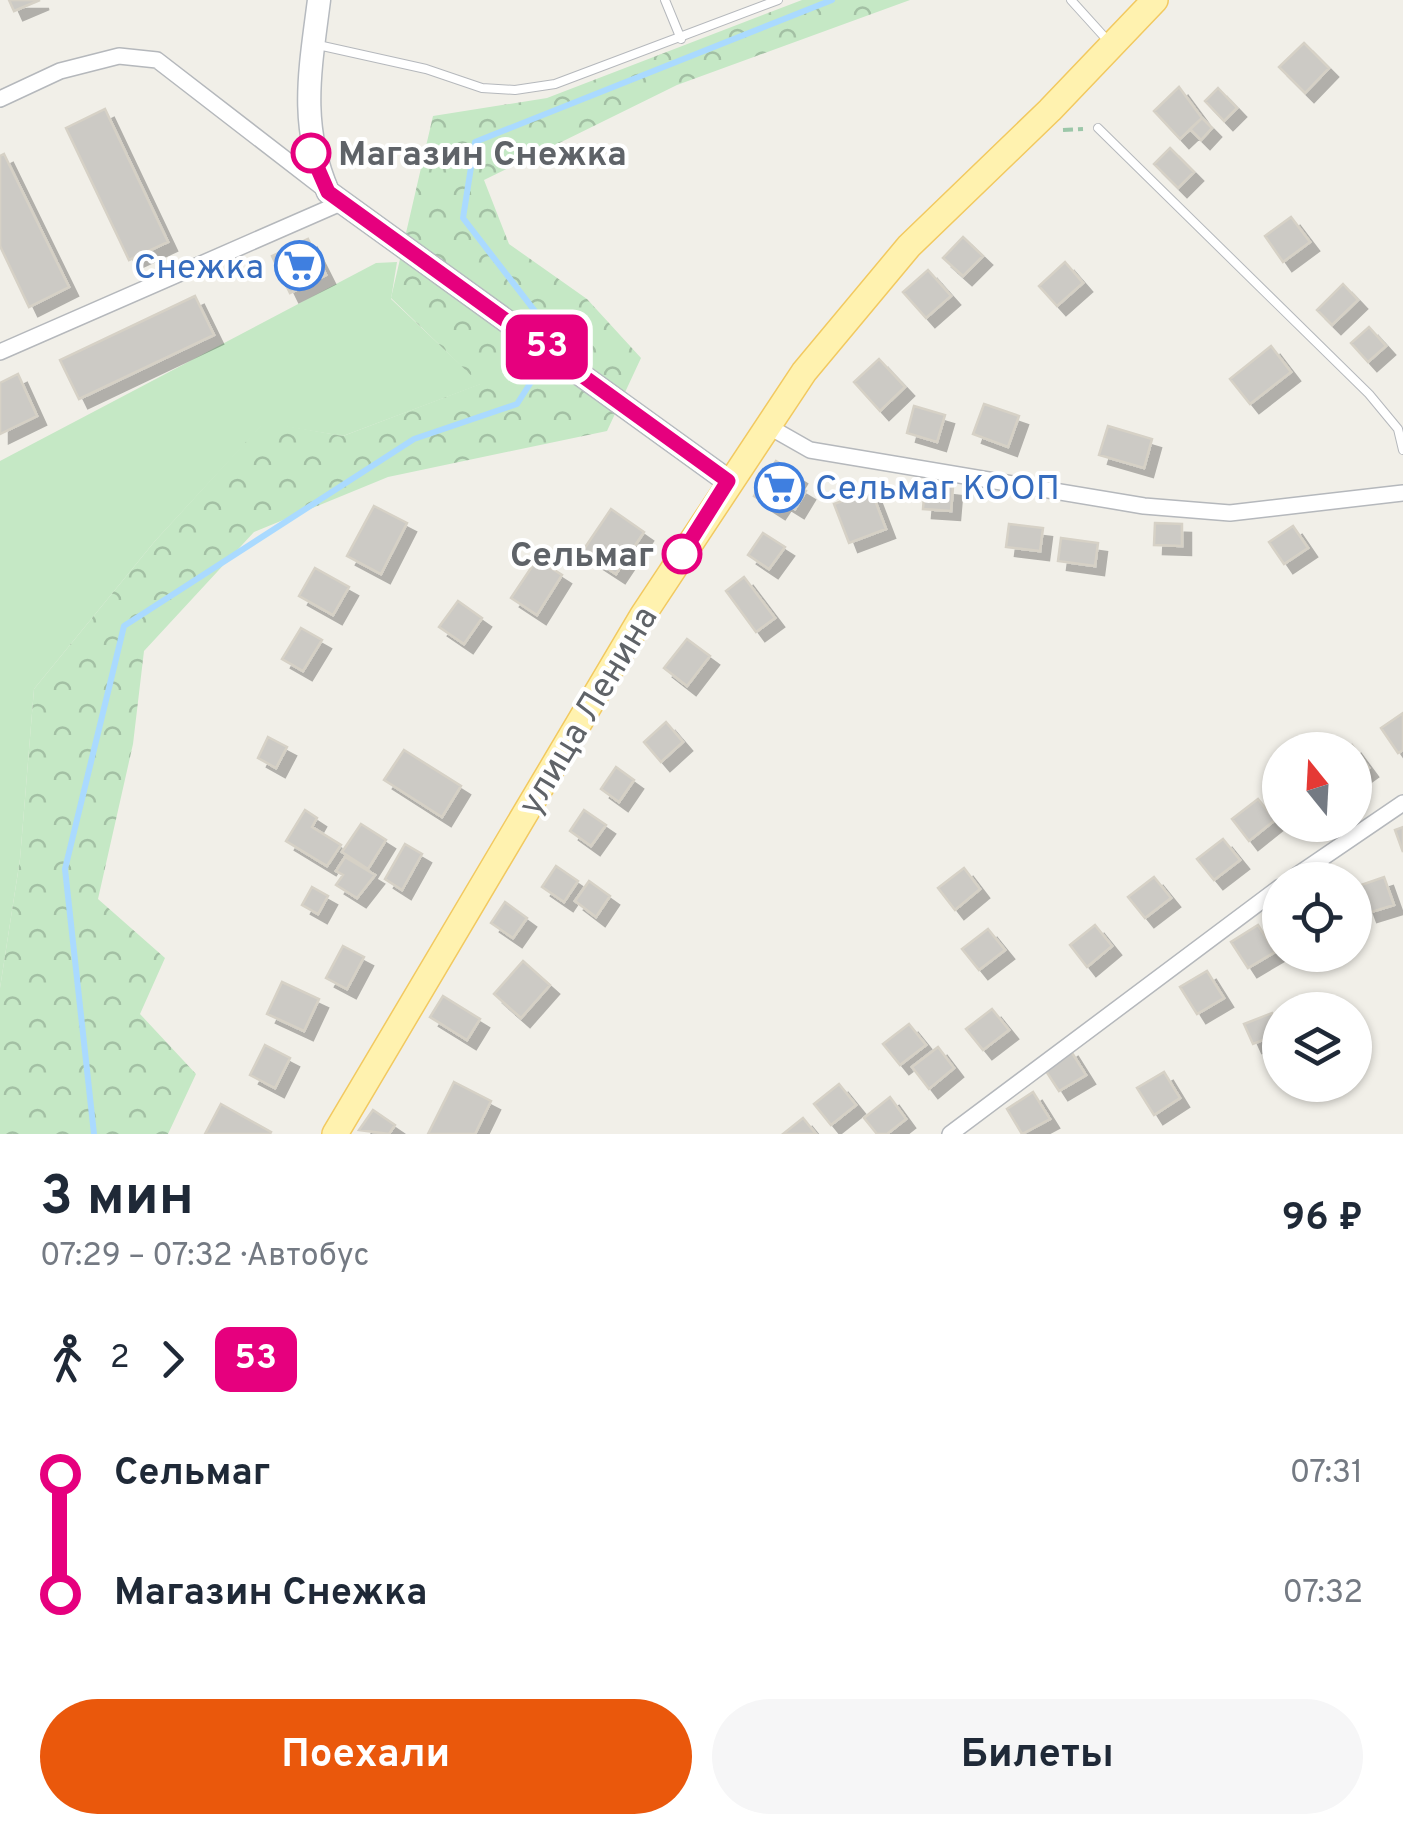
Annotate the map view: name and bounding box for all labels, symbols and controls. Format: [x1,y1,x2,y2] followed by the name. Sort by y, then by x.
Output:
[292,134,330,172] marker: Магазин Снежка
[338,134,627,178] place label: Магазин Снежка
[273,240,325,292] supermarket icon: Снежка
[134,247,264,291] place label: Снежка
[502,314,592,380] line badge: 53
[526,325,568,369] text: 53
[754,461,806,513] supermarket icon: Сельмаг КООП
[815,468,1060,512] place label: Сельмаг КООП
[510,535,654,579] place label: Сельмаг
[663,535,701,573] marker: Сельмаг
[510,599,669,824] street label: улица Ленина
[1262,732,1372,842] north arrow
[1262,732,1372,1102] map controls
[1262,862,1372,972] button: locate
[1262,992,1372,1102] button: layers
[40,1164,194,1234] text: 3 мин
[1282,1195,1363,1244] text: 96 ₽
[40,1237,370,1277] text: 07:29 – 07:32 · Автобус
[40,1332,95,1387] icon: walk
[145,1332,200,1387] icon: forward
[235,1337,277,1381] text: 53
[110,1339,130,1379] text: 2
[114,1450,270,1499] text: Сельмаг
[1290,1454,1363,1494] text: 07:31
[114,1570,427,1619] text: Магазин Снежка
[1283,1574,1363,1614] text: 07:32
[40,1699,692,1814] button: Поехали
[712,1699,1363,1814] button: Билеты

